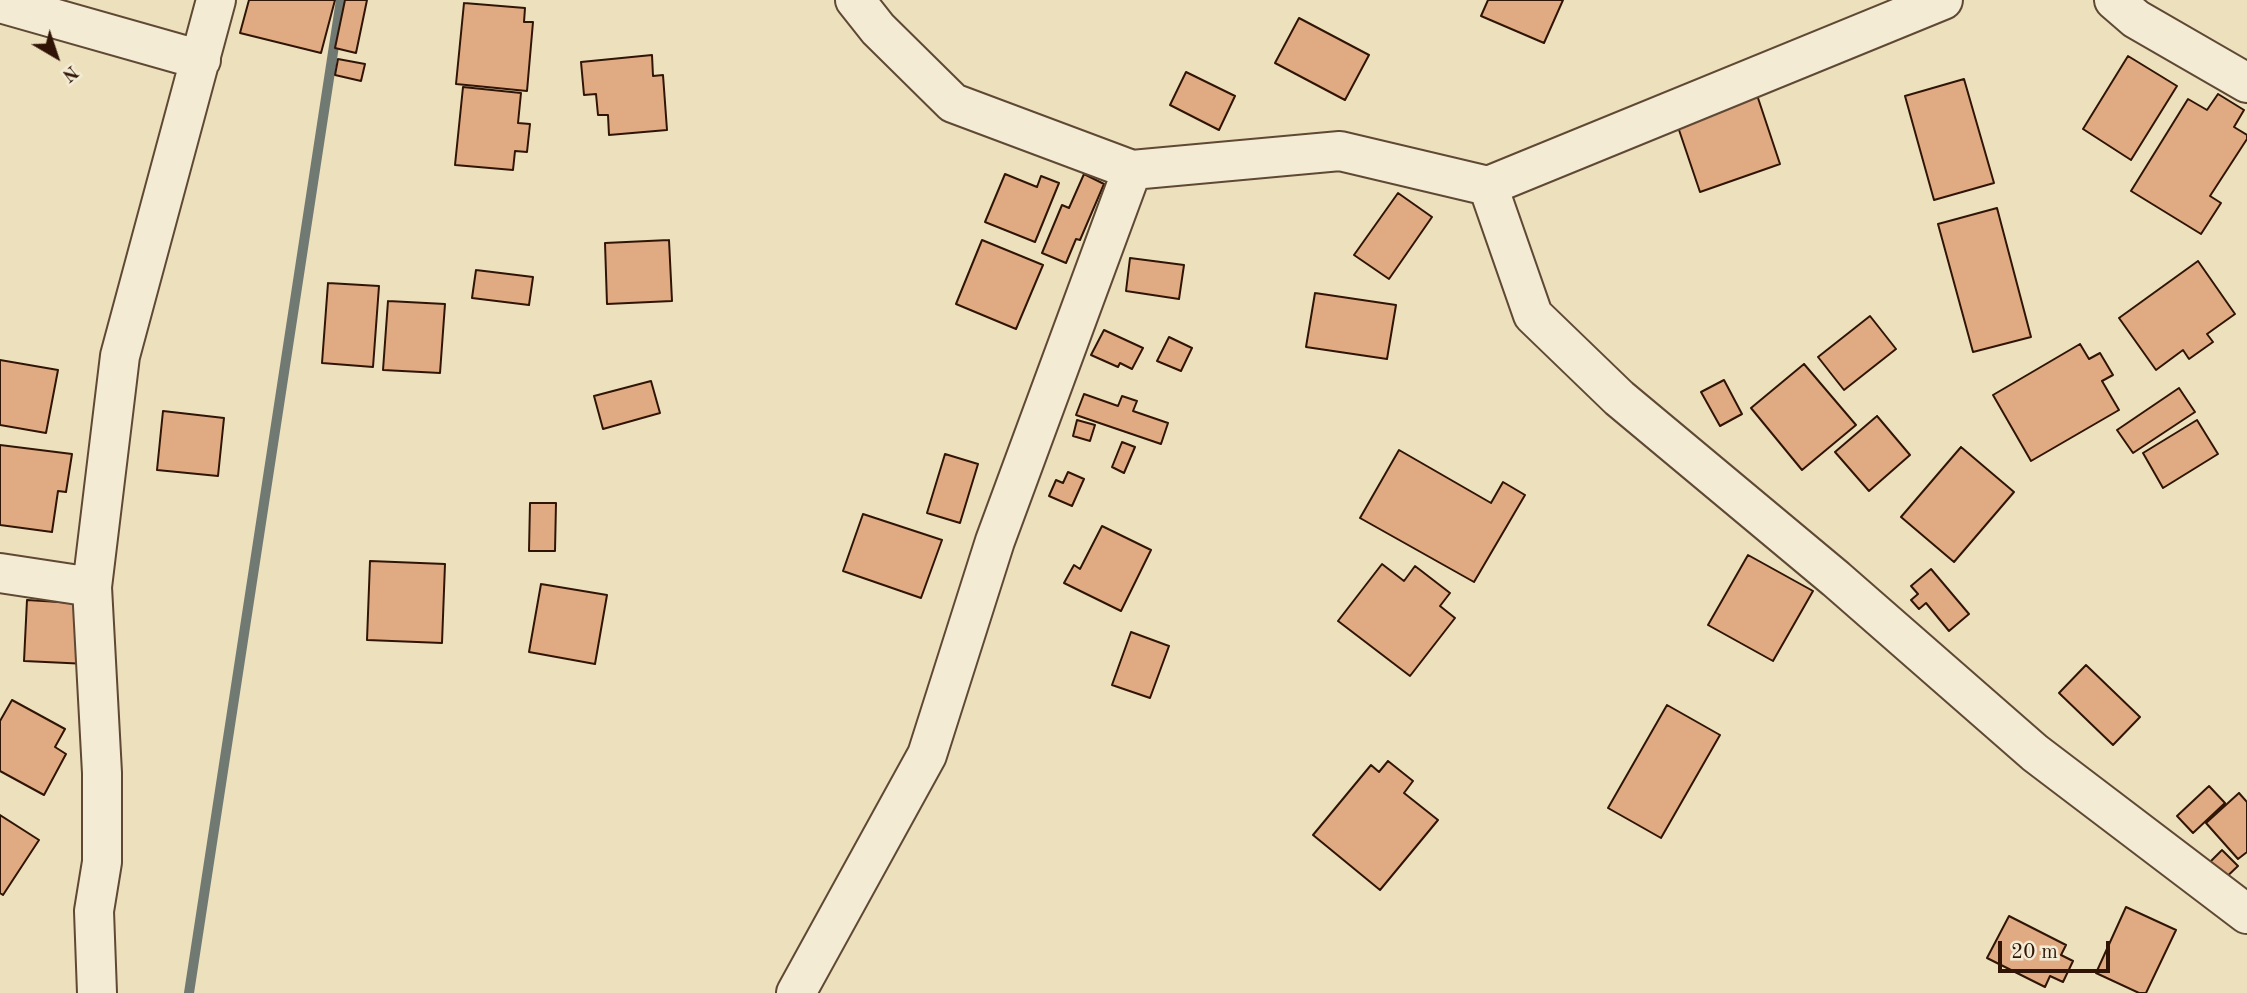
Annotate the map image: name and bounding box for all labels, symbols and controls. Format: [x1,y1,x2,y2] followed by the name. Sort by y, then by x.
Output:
[21,21,91,91] north arrow
[58,61,81,85] text: N
[2002,926,2114,970] scale bar
[2011,942,2058,963] text: 20 m

